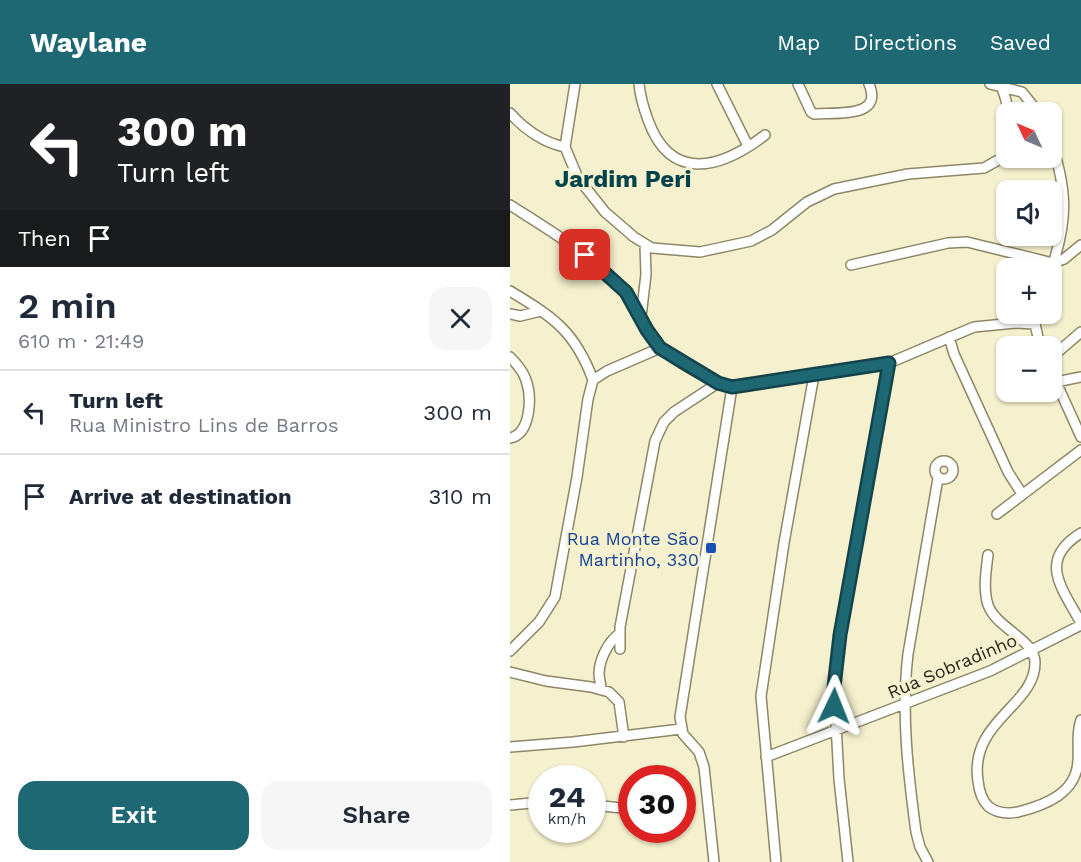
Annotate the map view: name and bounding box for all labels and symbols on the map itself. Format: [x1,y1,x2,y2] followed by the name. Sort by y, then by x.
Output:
[996,102,1062,168] north arrow
[554,165,692,193] district label: Jardim Peri
[559,229,610,280] pin
[567,528,699,570] place label: Rua Monte São Martinho, 330
[704,541,718,555] marker: Rua Monte São Martinho, 330
[884,629,1020,703] street label: Rua Sobradinho
[802,674,866,738] position arrow
[618,765,696,843] speed limit sign: 30

